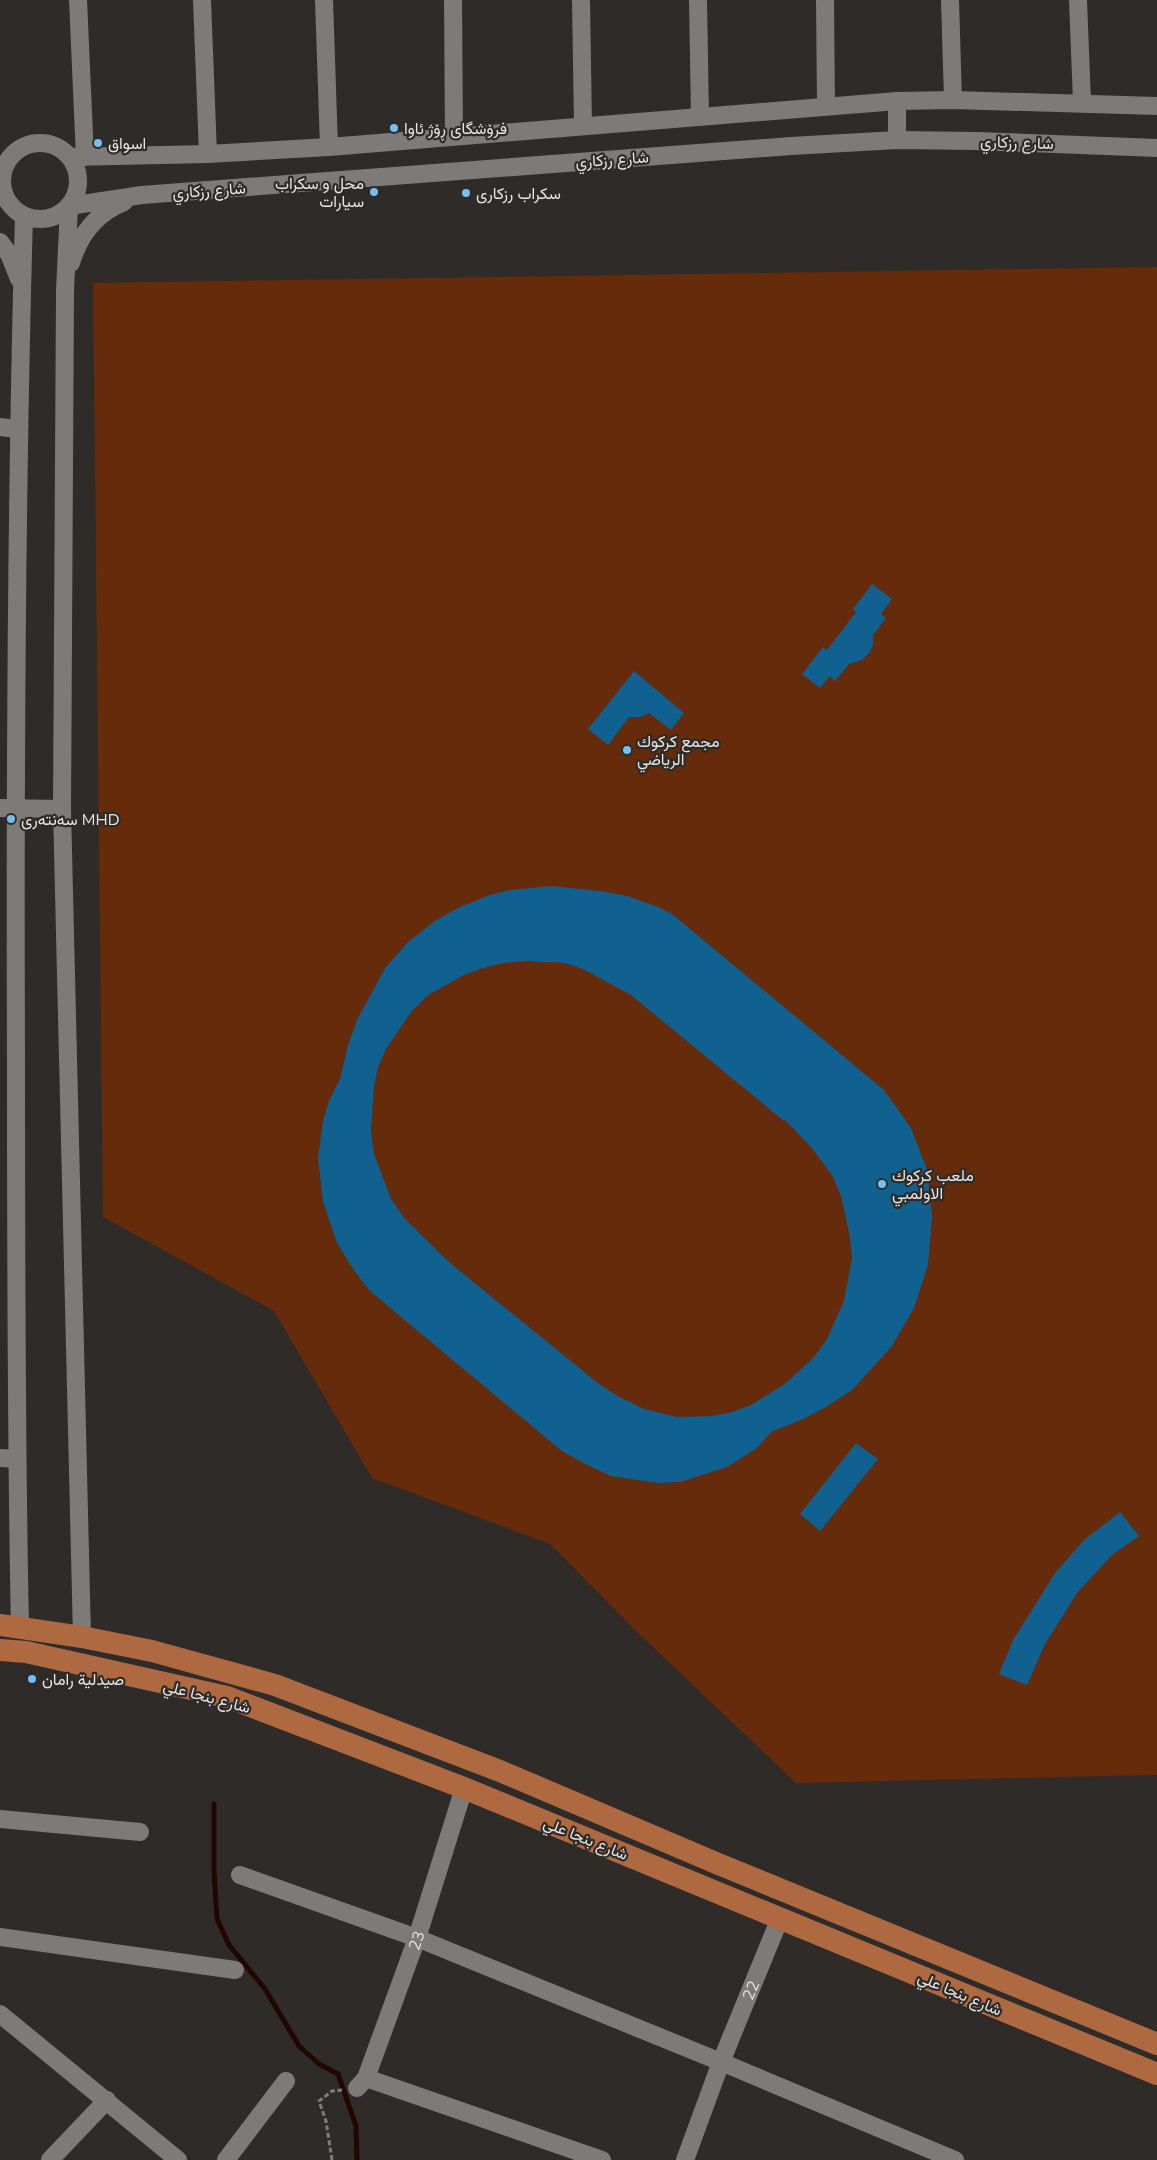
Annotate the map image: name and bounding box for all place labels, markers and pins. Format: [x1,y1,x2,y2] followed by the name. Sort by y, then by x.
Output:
[404,118,507,141] place label: فرۆشگای ڕۆژ ئاوا
[388,122,400,134] marker: فرۆشگای ڕۆژ ئاوا
[108,133,146,155] place label: اسواق
[92,137,104,149] marker: اسواق
[275,173,364,213] place label: محل و سكراب سيارات
[476,183,561,205] place label: سكراب رزكارى
[368,186,380,198] marker: محل و سكراب سيارات
[460,187,472,199] marker: سكراب رزكارى
[637,731,719,773] place label: مجمع كركوك الرياضي
[621,744,633,756] marker: مجمع كركوك الرياضي
[21,809,120,831] place label: سەنتەری MHD
[5,813,17,825] marker: سەنتەری MHD
[892,1165,974,1207] place label: ملعب كركوك الاولمبي
[876,1178,888,1190] marker: ملعب كركوك الاولمبي
[42,1669,124,1691] place label: صيدلية رامان
[26,1673,38,1685] marker: صيدلية رامان

